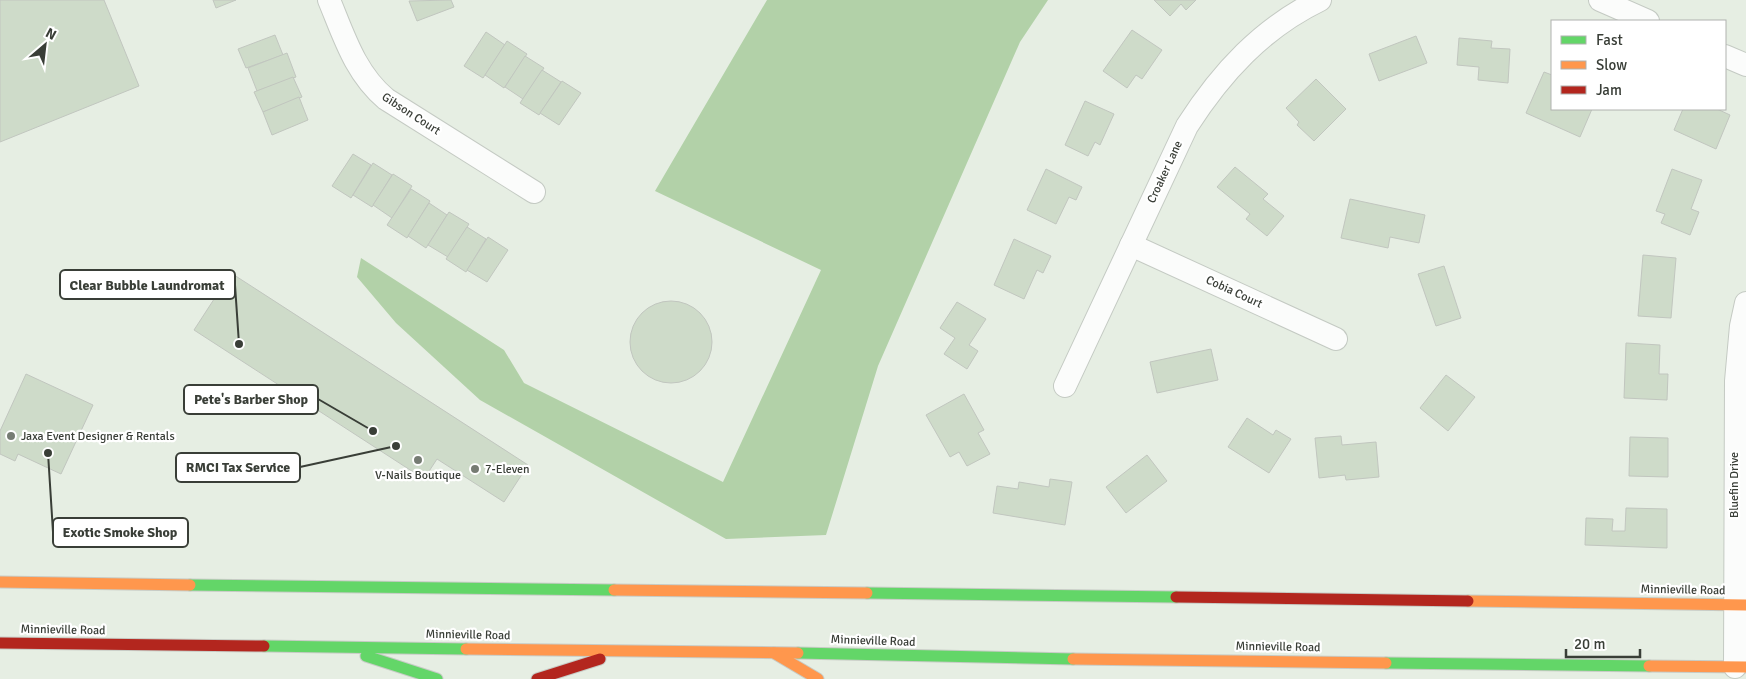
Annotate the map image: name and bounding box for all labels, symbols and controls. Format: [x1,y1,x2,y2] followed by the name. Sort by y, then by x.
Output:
[20,20,70,70] north arrow
[1551,20,1726,110] legend
[43,24,59,44] text: N
[1596,31,1623,49] text: Fast
[1596,56,1627,74] text: Slow
[1596,81,1622,99] text: Jam
[379,90,443,138] street label: Gibson Court
[1144,138,1186,206] street label: Croaker Lane
[60,270,235,299] callout: Clear Bubble Laundromat
[1203,272,1265,312] street label: Cobia Court
[70,277,225,294] text: Clear Bubble Laundromat
[184,385,318,414] callout: Pete's Barber Shop
[194,391,309,408] text: Pete's Barber Shop
[21,429,175,444] place label: Jaxa Event Designer & Rentals
[5,430,17,442] marker: Jaxa Event Designer & Rentals
[1727,452,1742,518] street label: Bluefin Drive
[176,453,300,482] callout: RMCI Tax Service
[412,454,424,466] marker: V-Nails Boutique
[186,459,290,476] text: RMCI Tax Service
[485,462,530,477] place label: 7-Eleven
[469,463,481,475] marker: 7-Eleven
[375,468,461,483] place label: V-Nails Boutique
[53,518,188,547] callout: Exotic Smoke Shop
[63,524,178,541] text: Exotic Smoke Shop
[1640,582,1726,598] street label: Minnieville Road
[20,622,106,638] street label: Minnieville Road
[1566,626,1640,658] scale bar
[425,627,511,643] street label: Minnieville Road
[830,632,916,650] street label: Minnieville Road
[1574,635,1605,653] text: 20 m
[1235,639,1321,655] street label: Minnieville Road

